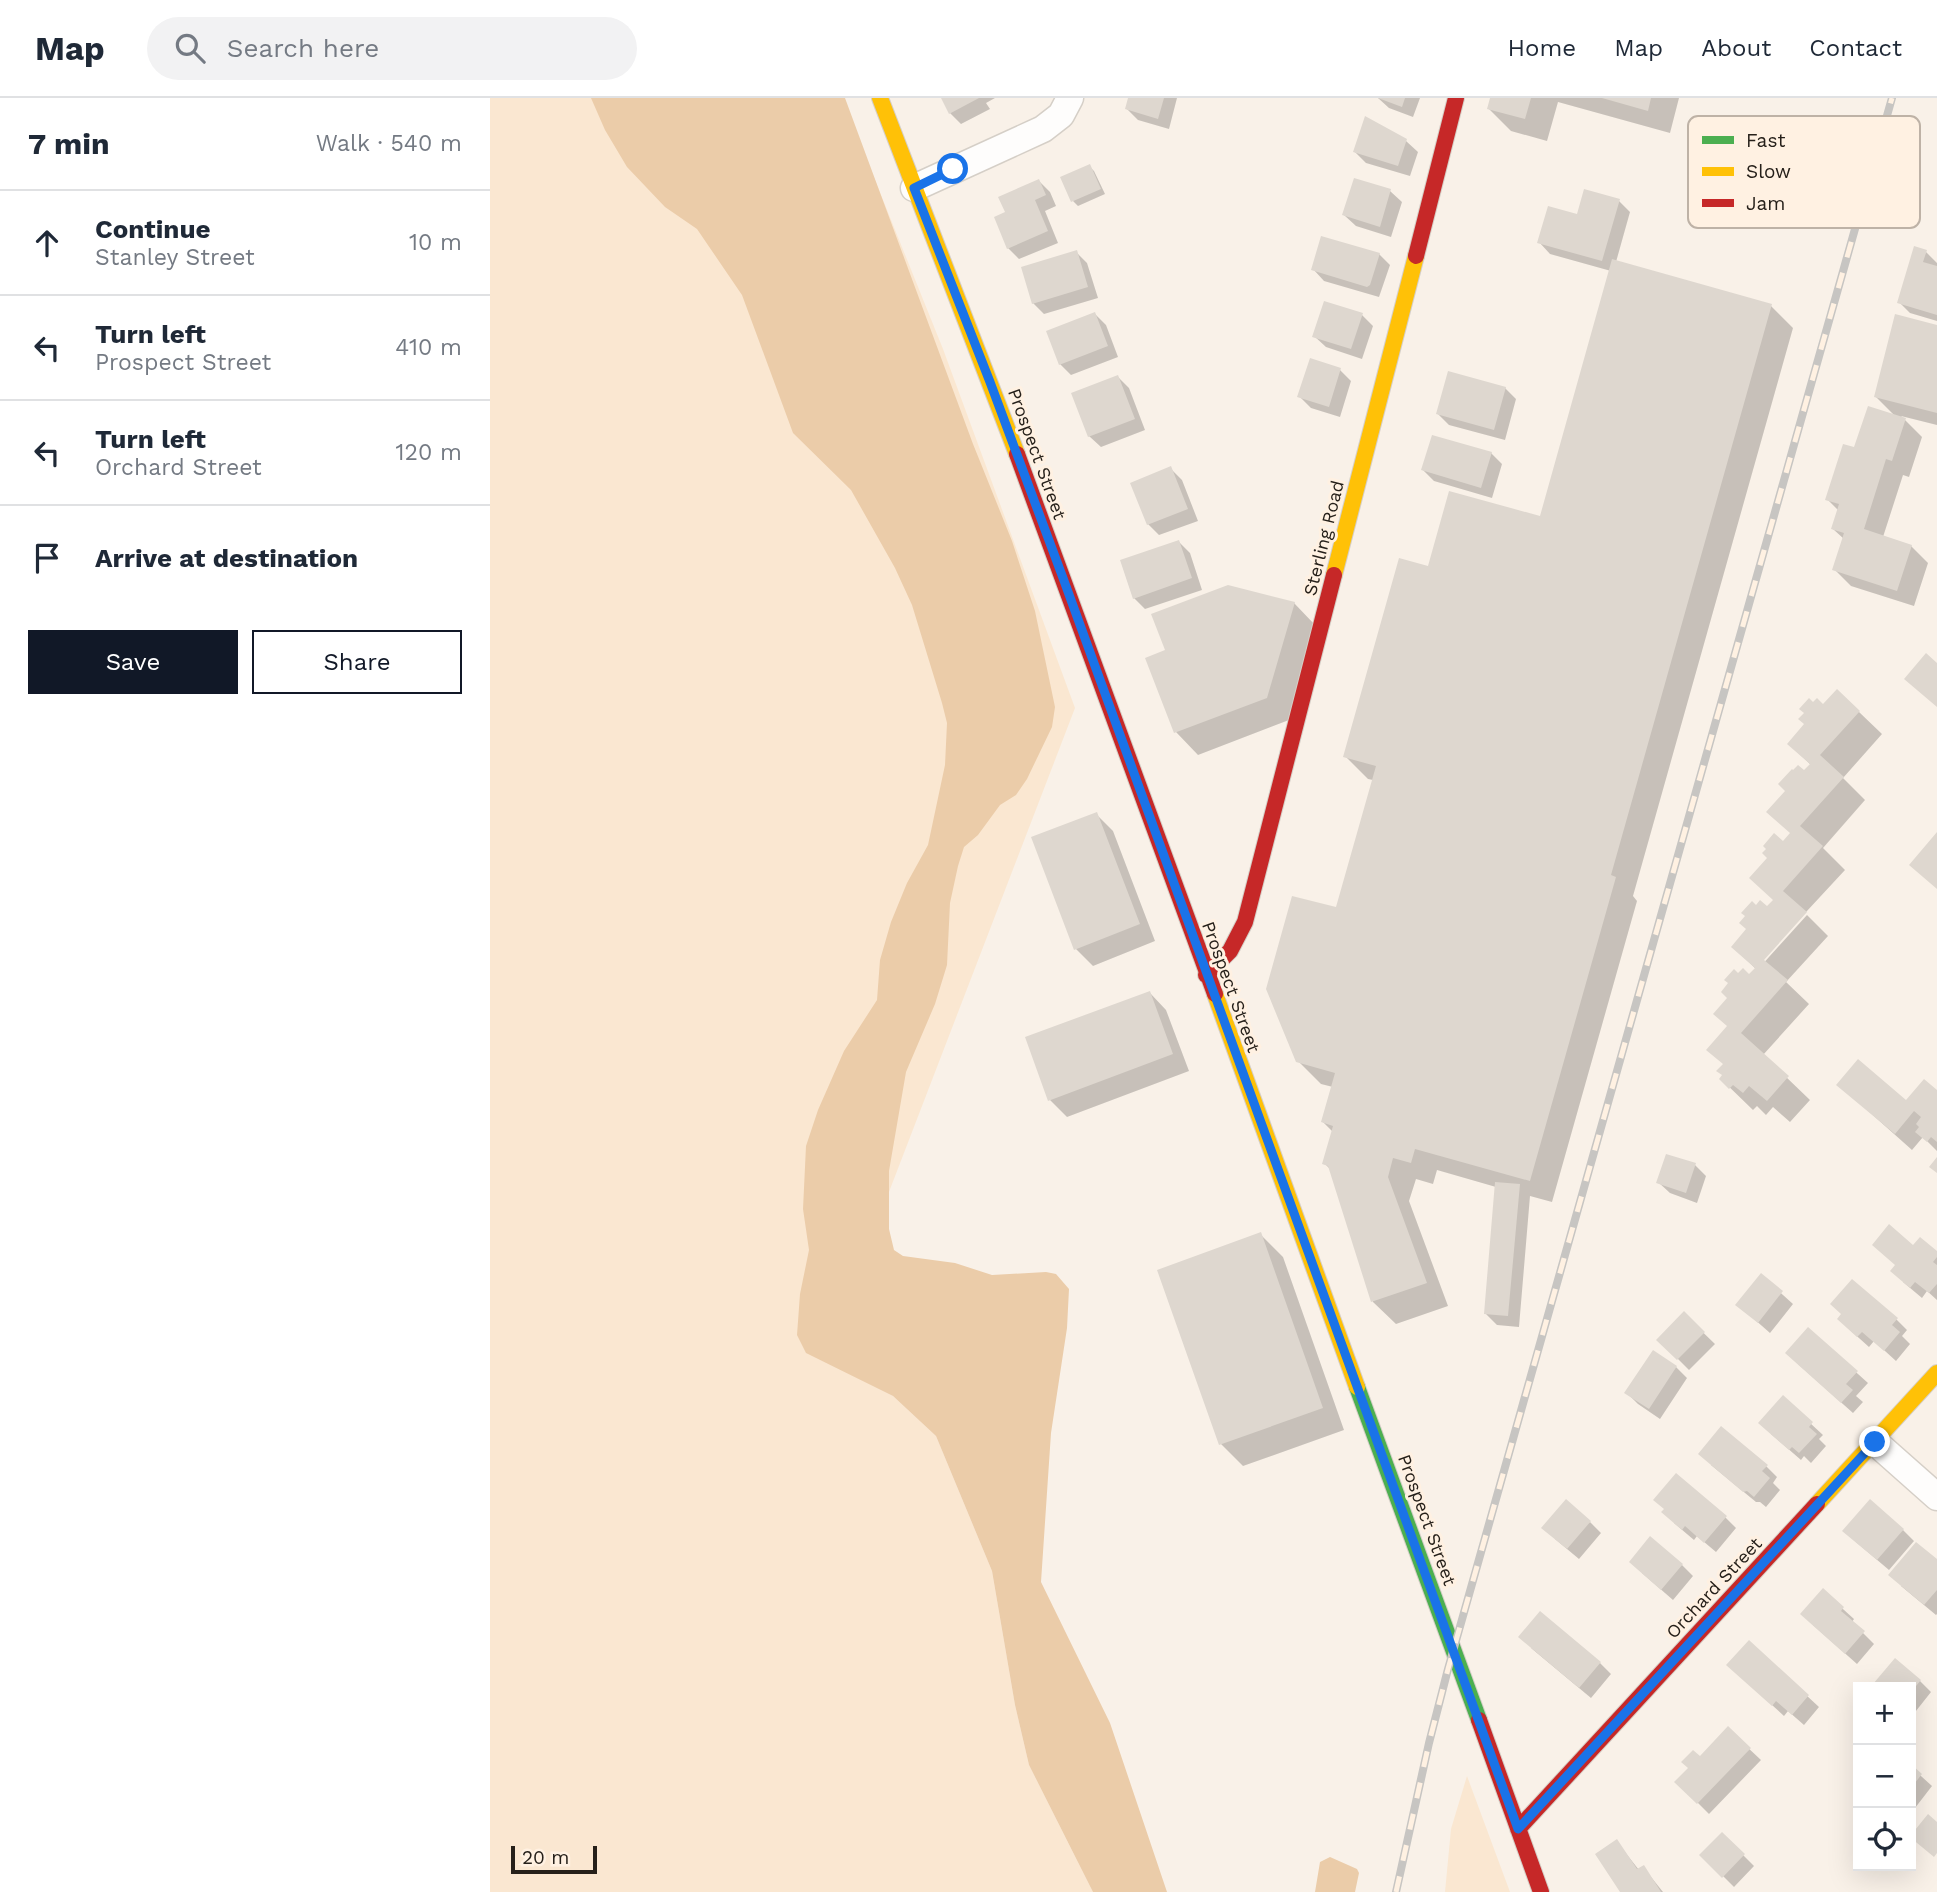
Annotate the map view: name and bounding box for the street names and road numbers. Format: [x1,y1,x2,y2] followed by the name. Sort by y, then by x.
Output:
[1004,385,1071,523] street label: Prospect Street
[1299,478,1348,598] street label: Sterling Road
[1198,918,1265,1056] street label: Prospect Street
[1394,1451,1461,1589] street label: Prospect Street
[1661,1532,1766,1643] street label: Orchard Street

